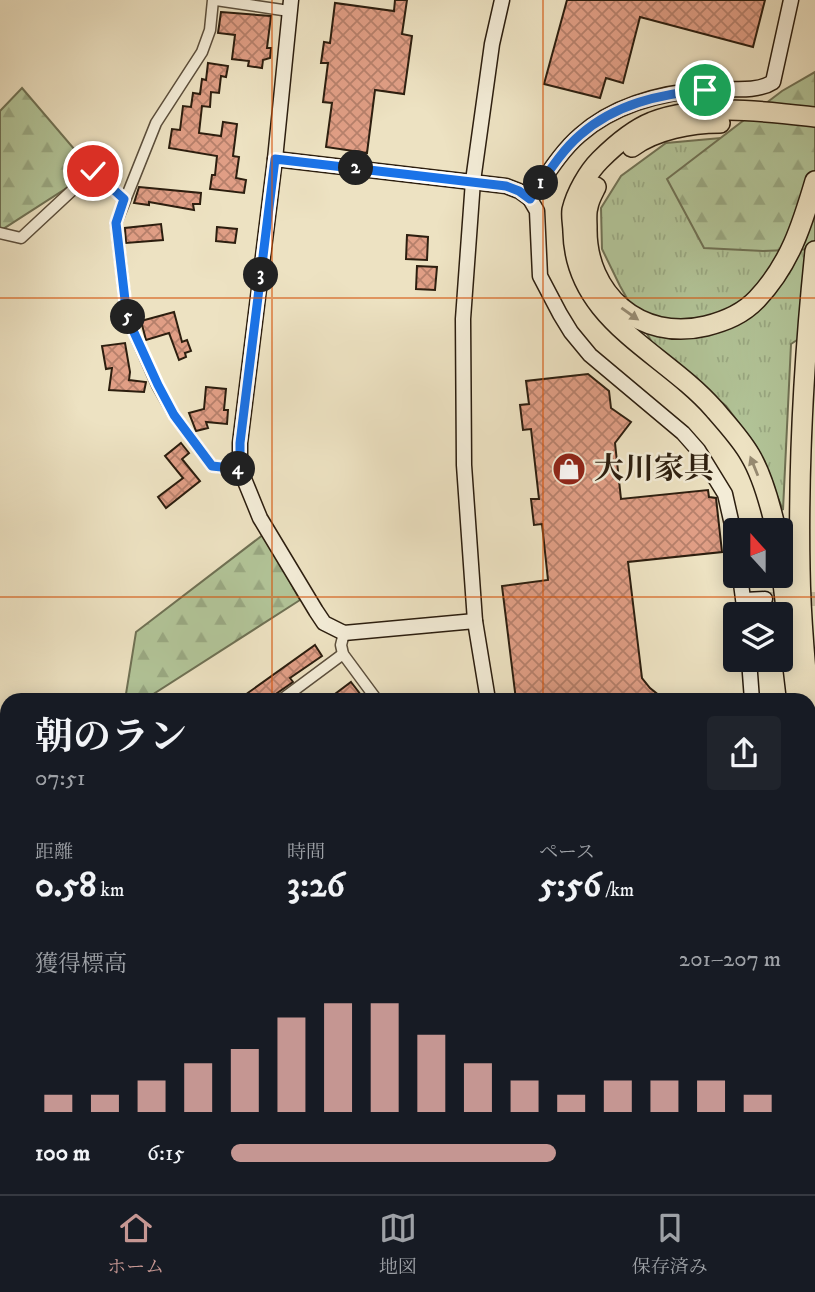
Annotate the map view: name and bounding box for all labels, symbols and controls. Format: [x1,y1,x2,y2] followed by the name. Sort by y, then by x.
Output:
[675,60,735,120] pin
[686,71,724,109] icon: arrive
[63,141,123,201] pin
[338,150,374,186] pin: 2
[74,152,112,190] icon: check
[351,156,360,179] text: 2
[524,166,558,200] pin: 1
[537,171,544,194] text: 1
[244,258,278,292] pin: 3
[257,263,264,286] text: 3
[110,300,146,334] pin: 5
[123,305,132,328] text: 5
[621,307,640,321] one-way arrow
[550,450,588,488] shop icon: 大川家具
[594,451,714,488] place label: 大川家具
[220,452,256,486] pin: 4
[749,455,760,476] one-way arrow
[232,457,243,480] text: 4
[723,518,793,588] north arrow
[723,518,793,672] map controls
[723,602,793,672] button: layers
[35,714,187,762] text: 朝のラン
[707,716,781,790] button: share
[35,764,85,793] text: 07:51
[35,841,73,864] text: 距離
[287,841,325,864] text: 時間
[539,841,595,864] text: ペース
[35,864,97,908] text: 0.58
[287,864,345,908] text: 3:26
[539,864,601,908] text: 5:56
[97,879,124,902] text: km
[601,879,634,902] text: /km
[679,945,781,974] text: 201–207 m
[35,950,127,979] text: 獲得標高
[35,1139,90,1168] text: 100 m
[147,1139,185,1168] text: 6:15
[107,1209,164,1279] tab: ホーム
[379,1209,417,1279] tab: 地図
[632,1209,708,1279] tab: 保存済み

